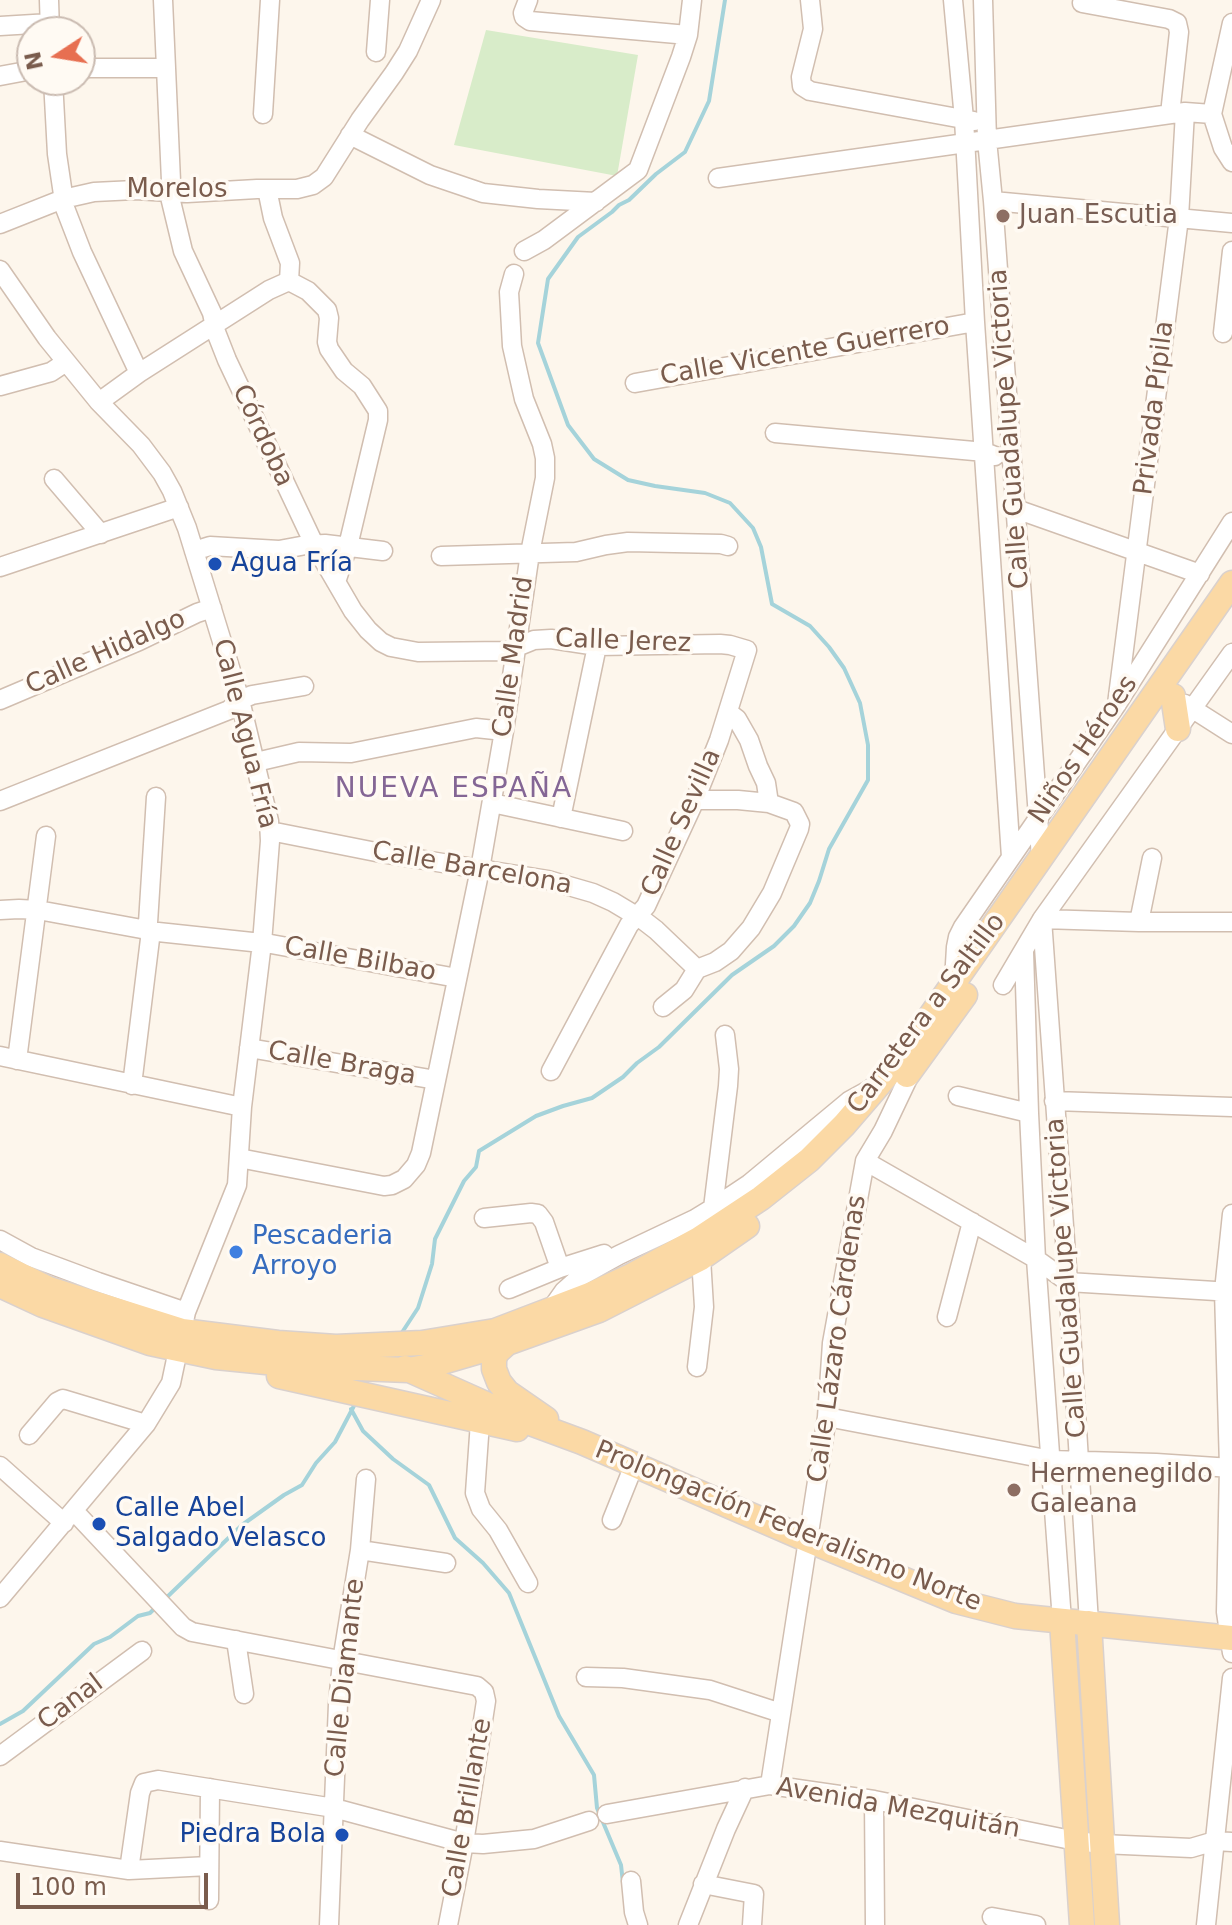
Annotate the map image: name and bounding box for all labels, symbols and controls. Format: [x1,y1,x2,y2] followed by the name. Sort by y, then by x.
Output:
[16,16,96,96] north arrow
[20,49,48,72] text: N
[126,174,228,206] street label: Morelos
[1019,200,1178,232] place label: Juan Escutia
[994,207,1012,225] marker: Juan Escutia
[983,268,1037,590] street label: Calle Guadalupe Victoria
[658,311,952,393] street label: Calle Vicente Guerrero
[1129,319,1181,497] street label: Privada Pípila
[225,380,299,492] street label: Córdoba
[231,548,353,580] place label: Agua Fría
[206,555,224,573] marker: Agua Fría
[487,575,541,739] street label: Calle Madrid
[21,604,191,702] street label: Calle Hidalgo
[554,624,692,660] street label: Calle Jerez
[205,636,283,832] street label: Calle Agua Fría
[1023,670,1145,830] street label: Niños Héroes
[636,744,728,902] street label: Calle Sevilla
[335,773,573,807] district label: NUEVA ESPAÑA
[370,836,574,902] street label: Calle Barcelona
[841,908,1013,1120] street label: Carretera a Saltillo
[282,931,438,989] street label: Calle Bilbao
[266,1036,418,1092] street label: Calle Braga
[1040,1117,1094,1439] street label: Calle Guadalupe Victoria
[802,1193,874,1485] street label: Calle Lázaro Cárdenas
[252,1221,393,1282] place label: Pescaderia Arroyo
[227,1243,245,1261] marker: Pescaderia Arroyo
[590,1435,986,1619] street label: Prolongación Federalismo Norte
[1030,1459,1213,1520] place label: Hermenegildo Galeana
[1005,1481,1023,1499] marker: Hermenegildo Galeana
[115,1493,326,1554] place label: Calle Abel Salgado Velasco
[90,1515,108,1533] marker: Calle Abel Salgado Velasco
[320,1577,372,1779] street label: Calle Diamante
[32,1668,110,1738] street label: Canal
[437,1716,499,1900] street label: Calle Brillante
[774,1772,1022,1846] street label: Avenida Mezquitán
[179,1819,326,1851] place label: Piedra Bola
[333,1826,351,1844] marker: Piedra Bola
[20,1857,212,1907] scale bar
[30,1873,107,1901] text: 100 m

